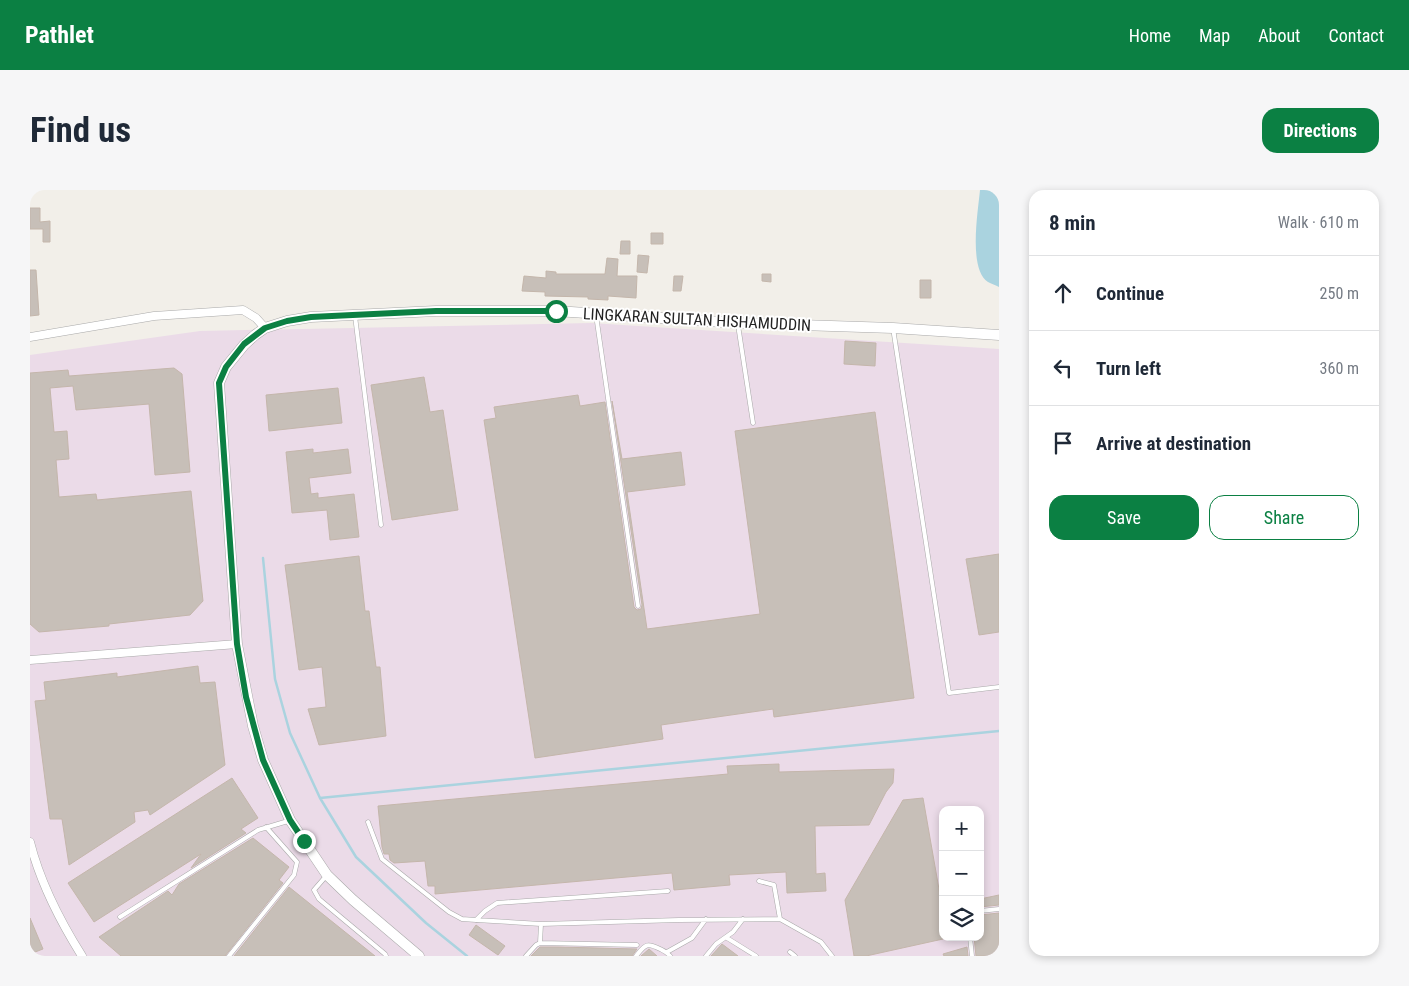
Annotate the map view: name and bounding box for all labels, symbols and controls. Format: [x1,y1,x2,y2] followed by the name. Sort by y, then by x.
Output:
[25,21,94,49] text: Pathlet
[1129,25,1171,46] text: Home
[1199,25,1230,46] text: Map
[1258,25,1300,46] text: About
[1328,25,1384,46] text: Contact
[1262,108,1379,153] button: Directions
[30,110,131,151] text: Find us
[1049,211,1096,235] text: 8 min
[1278,213,1359,232] text: Walk · 610 m
[1049,279,1077,307] icon: ahead
[1096,282,1164,305] text: Continue
[1320,284,1359,303] text: 250 m
[545,300,568,323] route start
[583,304,811,335] street label: LINGKARAN SULTAN HISHAMUDDIN
[1049,354,1077,382] icon: left
[1096,357,1161,380] text: Turn left
[1320,359,1359,378] text: 360 m
[1049,429,1077,457] icon: arrive
[1096,432,1251,455] text: Arrive at destination
[1049,495,1199,540] button: Save
[1209,495,1359,540] button: Share
[939,806,984,941] map controls
[939,806,984,851] button: +
[293,830,316,853] route end
[939,851,984,896] button: −
[939,896,984,941] button: layers

